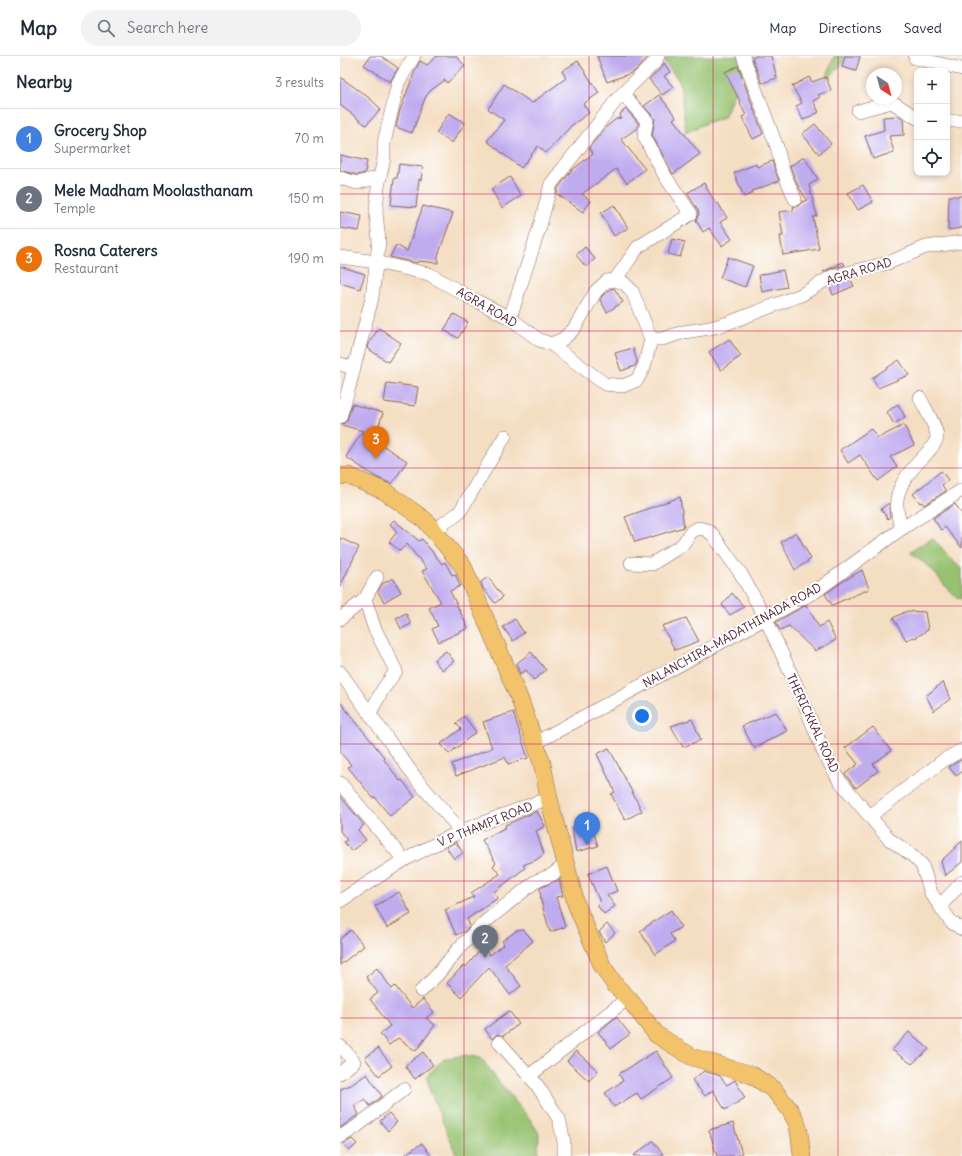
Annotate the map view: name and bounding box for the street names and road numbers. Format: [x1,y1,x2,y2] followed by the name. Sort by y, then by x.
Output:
[824,254,894,288] street label: AGRA ROAD
[454,284,520,330] street label: AGRA ROAD
[640,579,824,691] street label: NALANCHIRA-MADATHINADA ROAD
[783,671,843,775] street label: THERICKKAL ROAD
[435,798,535,850] street label: V P THAMPI ROAD

